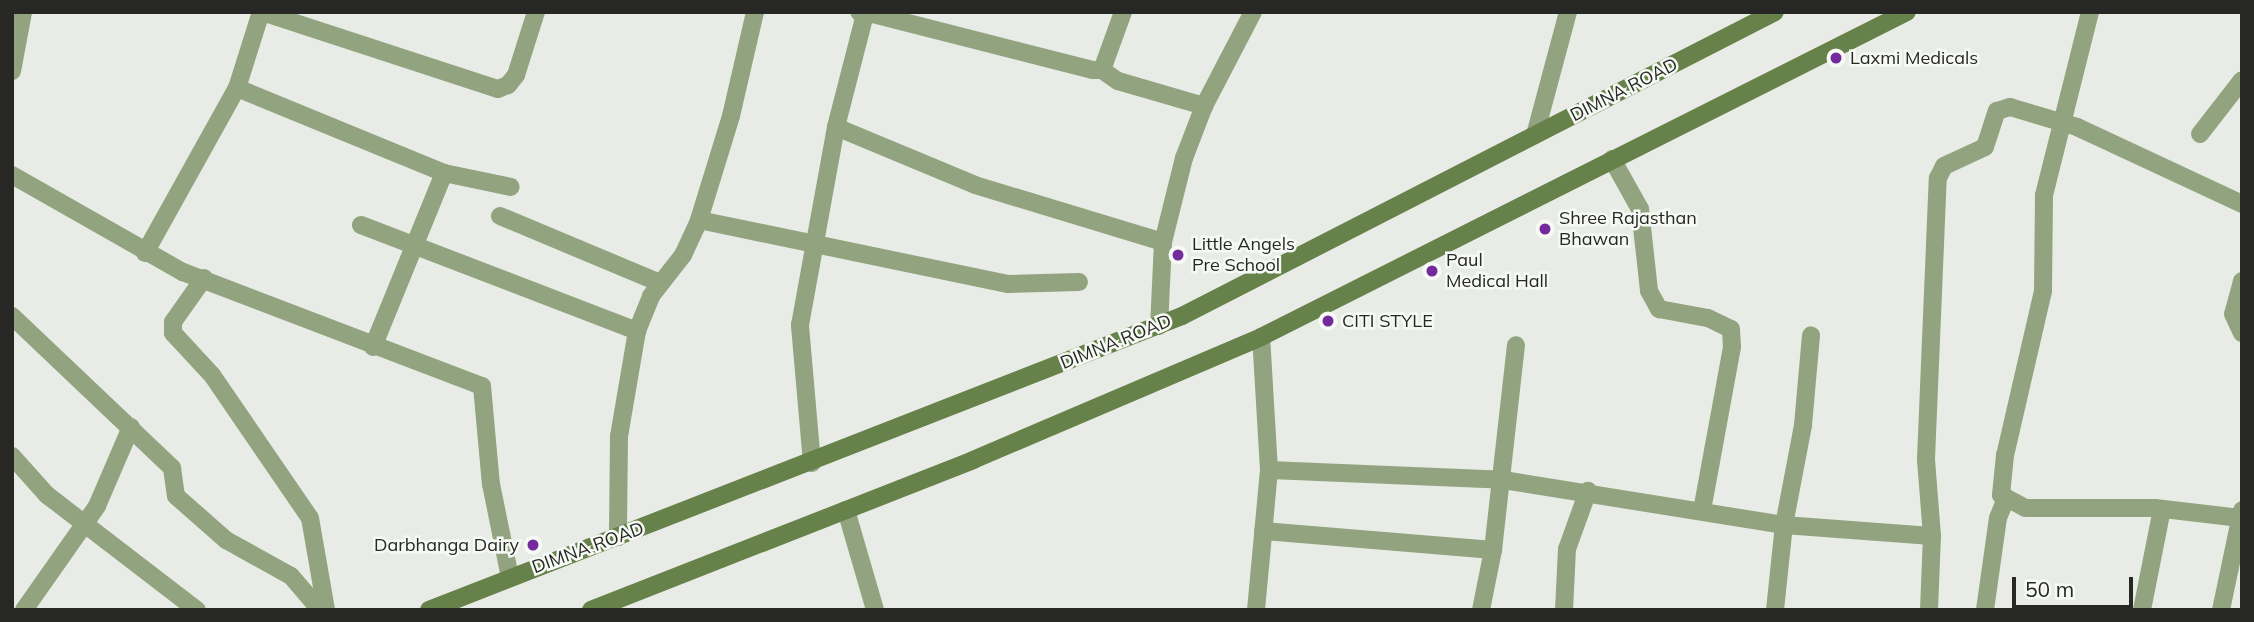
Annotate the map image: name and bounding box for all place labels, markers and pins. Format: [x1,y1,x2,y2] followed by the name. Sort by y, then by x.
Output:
[1850,47,1978,69] place label: Laxmi Medicals
[1828,50,1844,66] marker: Laxmi Medicals
[1559,208,1697,250] place label: Shree Rajasthan Bhawan
[1537,221,1553,237] marker: Shree Rajasthan Bhawan
[1192,234,1295,276] place label: Little Angels Pre School
[1170,247,1186,263] marker: Little Angels Pre School
[1446,250,1548,292] place label: Paul Medical Hall
[1424,263,1440,279] marker: Paul Medical Hall
[1342,310,1433,332] place label: CITI STYLE
[1320,313,1336,329] marker: CITI STYLE
[374,534,519,556] place label: Darbhanga Dairy
[525,537,541,553] marker: Darbhanga Dairy

